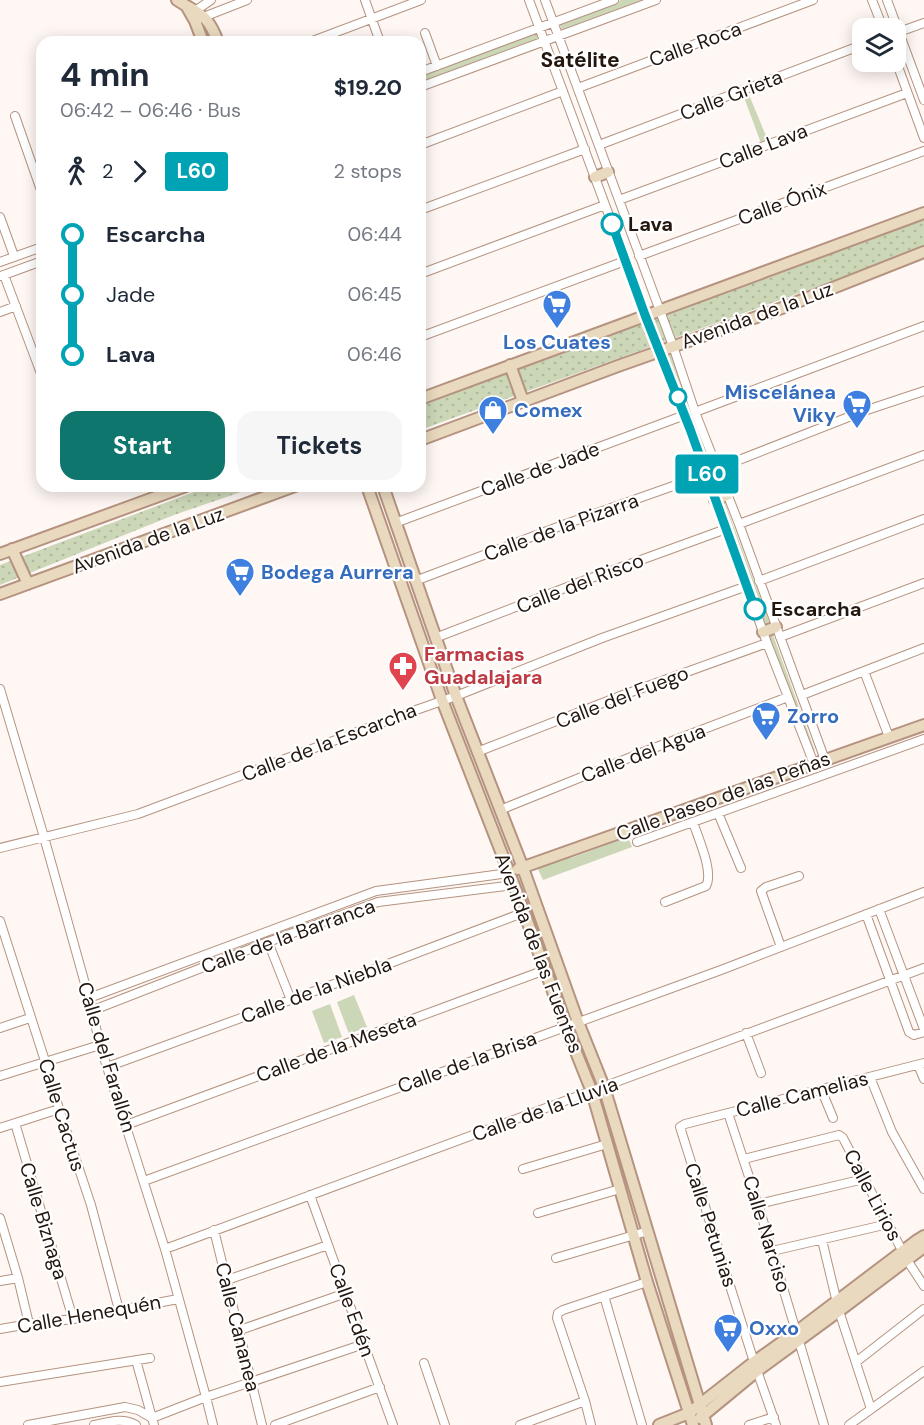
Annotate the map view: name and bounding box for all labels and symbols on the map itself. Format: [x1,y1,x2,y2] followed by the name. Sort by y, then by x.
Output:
[645,15,745,73] street label: Calle Roca
[540,46,620,74] district label: Satélite
[676,64,786,126] street label: Calle Grieta
[715,117,811,175] street label: Calle Lava
[734,175,830,231] street label: Calle Ónix
[628,211,673,237] place label: Lava
[601,213,623,235] marker: Lava
[678,275,836,355] street label: Avenida de la Luz
[541,288,573,330] supermarket icon: Los Cuates
[503,329,611,355] place label: Los Cuates
[725,379,836,428] place label: Miscelánea Viky
[669,388,687,406] unlabelled marker
[841,388,873,430] supermarket icon: Miscelánea Viky
[477,394,509,436] shop icon: Comex
[514,397,583,423] place label: Comex
[477,435,603,503] street label: Calle de Jade
[672,454,742,494] line badge: L60
[480,487,642,567] street label: Calle de la Pizarra
[69,500,227,580] street label: Avenida de la Luz
[513,547,647,619] street label: Calle del Risco
[224,556,256,598] supermarket icon: Bodega Aurrera
[261,559,414,585] place label: Bodega Aurrera
[771,596,861,622] place label: Escarcha
[744,598,766,620] marker: Escarcha
[424,641,543,690] place label: Farmacias Guadalajara
[387,650,419,692] pharmacy icon: Farmacias Guadalajara
[552,660,692,734] street label: Calle del Fuego
[238,697,420,787] street label: Calle de la Escarcha
[750,700,782,742] supermarket icon: Zorro
[787,703,839,729] place label: Zorro
[577,717,709,789] street label: Calle del Agua
[612,745,834,847] street label: Calle Paseo de las Peñas
[489,849,589,1057] street label: Avenida de las Fuentes
[198,892,378,980] street label: Calle de la Barranca
[237,951,395,1029] street label: Calle de la Niebla
[72,979,142,1135] street label: Calle del Farallón
[252,1006,420,1088] street label: Calle de la Meseta
[394,1025,540,1099] street label: Calle de la Brisa
[33,1055,91,1175] street label: Calle Cactus
[733,1065,871,1123] street label: Calle Camelias
[468,1071,622,1147] street label: Calle de la Lluvia
[838,1145,908,1245] street label: Calle Lirios
[14,1159,74,1283] street label: Calle Biznaga
[679,1159,743,1291] street label: Calle Petunias
[737,1172,797,1296] street label: Calle Narciso
[209,1260,267,1394] street label: Calle Cananea
[323,1260,381,1360] street label: Calle Edén
[15,1289,163,1339] street label: Calle Henequén
[712,1312,744,1354] supermarket icon: Oxxo
[749,1315,799,1341] place label: Oxxo

